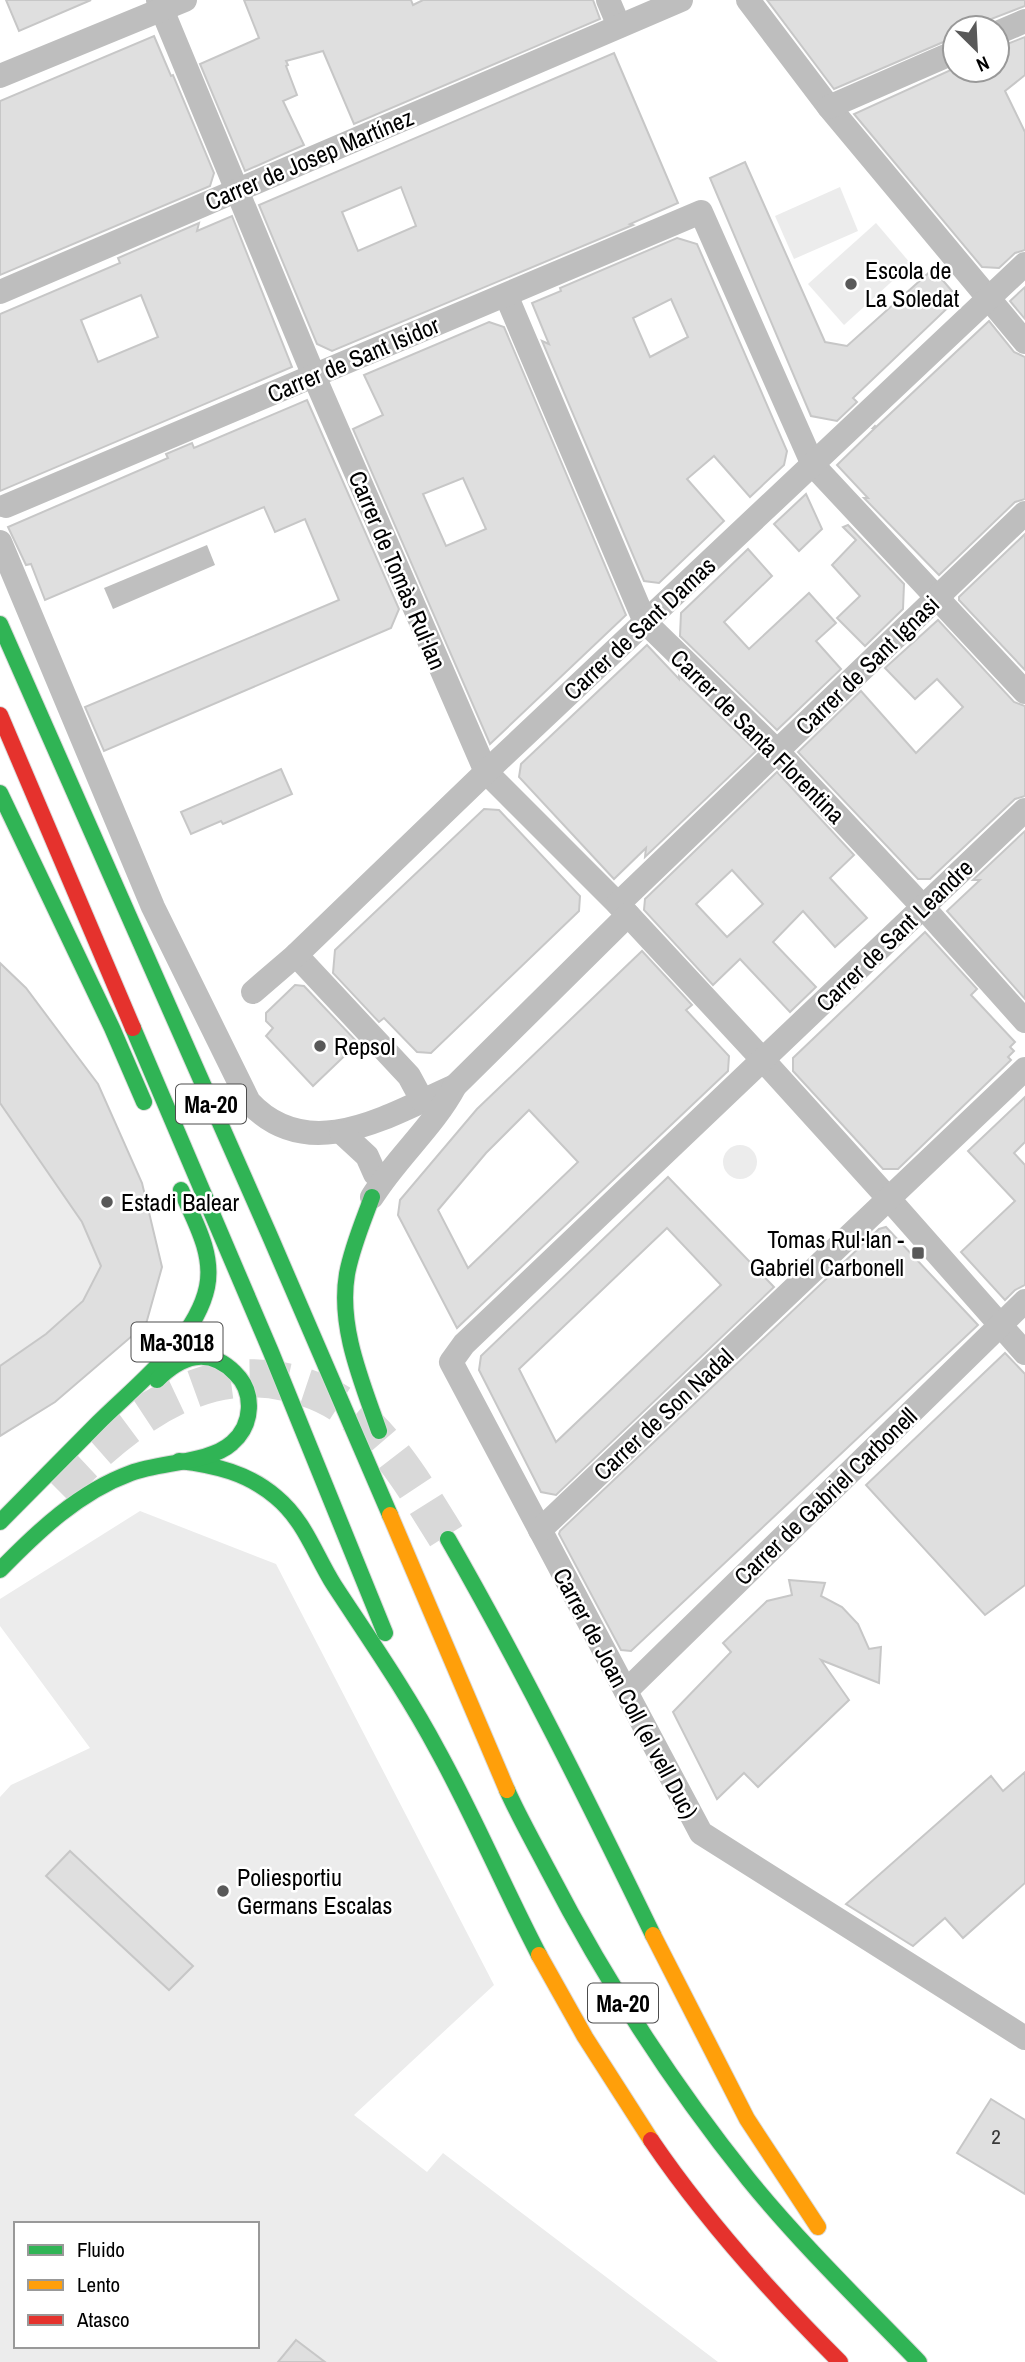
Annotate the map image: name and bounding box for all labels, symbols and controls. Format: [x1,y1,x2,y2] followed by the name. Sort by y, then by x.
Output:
[941,14,1011,84] north arrow
[972,50,993,79] text: N
[200,101,418,217] street label: Carrer de Josep Martínez
[865,254,960,314] place label: Escola de La Soledat
[843,276,859,292] marker: Escola de La Soledat
[262,308,444,410] street label: Carrer de Sant Isidor
[342,466,454,674] street label: Carrer de Tomàs Rul·lan
[556,549,722,707] street label: Carrer de Sant Damas
[788,588,946,742] street label: Carrer de Sant Ignasi
[664,642,852,830] street label: Carrer de Santa Florentina
[809,852,979,1018] street label: Carrer de Sant Leandre
[334,1030,395,1062] place label: Repsol
[312,1038,328,1054] marker: Repsol
[176,1084,246,1124] road number: Ma-20
[121,1186,240,1218] place label: Estadi Balear
[99,1194,115,1210] marker: Estadi Balear
[750,1223,904,1283] place label: Tomas Rul·lan - Gabriel Carbonell
[910,1245,926,1261] marker: Tomas Rul·lan - Gabriel Carbonell
[132,1322,222,1362] road number: Ma-3018
[586,1341,740,1487] street label: Carrer de Son Nadal
[727,1400,923,1592] street label: Carrer de Gabriel Carbonell
[546,1562,706,1824] street label: Carrer de Joan Coll (el vell Duc)
[237,1861,392,1921] place label: Poliesportiu Germans Escalas
[215,1883,231,1899] marker: Poliesportiu Germans Escalas
[588,1984,658,2022] road number: Ma-20
[991,2122,1001,2151] house number: 2
[14,2222,259,2348] legend
[77,2235,125,2264] text: Fluido
[77,2270,120,2299] text: Lento
[76,2305,130,2334] text: Atasco

